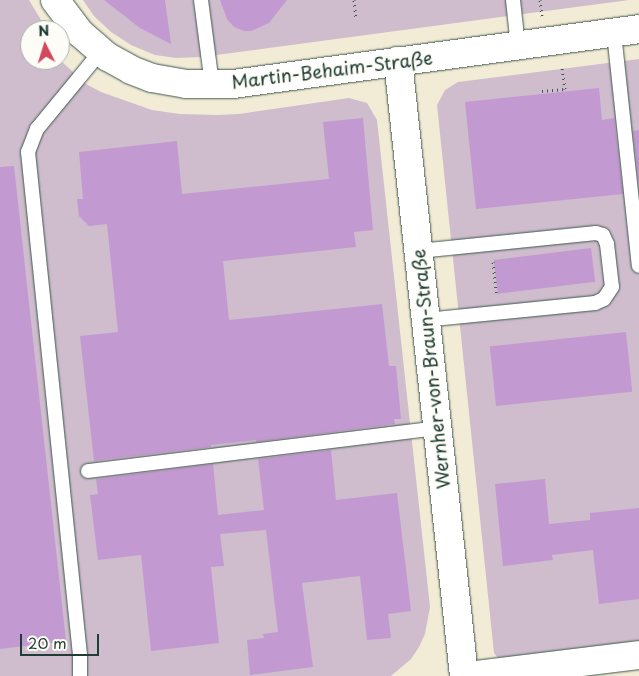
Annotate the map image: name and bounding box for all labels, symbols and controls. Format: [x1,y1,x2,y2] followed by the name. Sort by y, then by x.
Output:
[20,20,70,70] north arrow
[37,20,50,41] text: N
[230,47,434,93] street label: Martin-Behaim-Straße
[408,248,454,490] street label: Wernher-von-Braun-Straße
[22,624,101,656] scale bar
[28,631,67,654] text: 20 m

